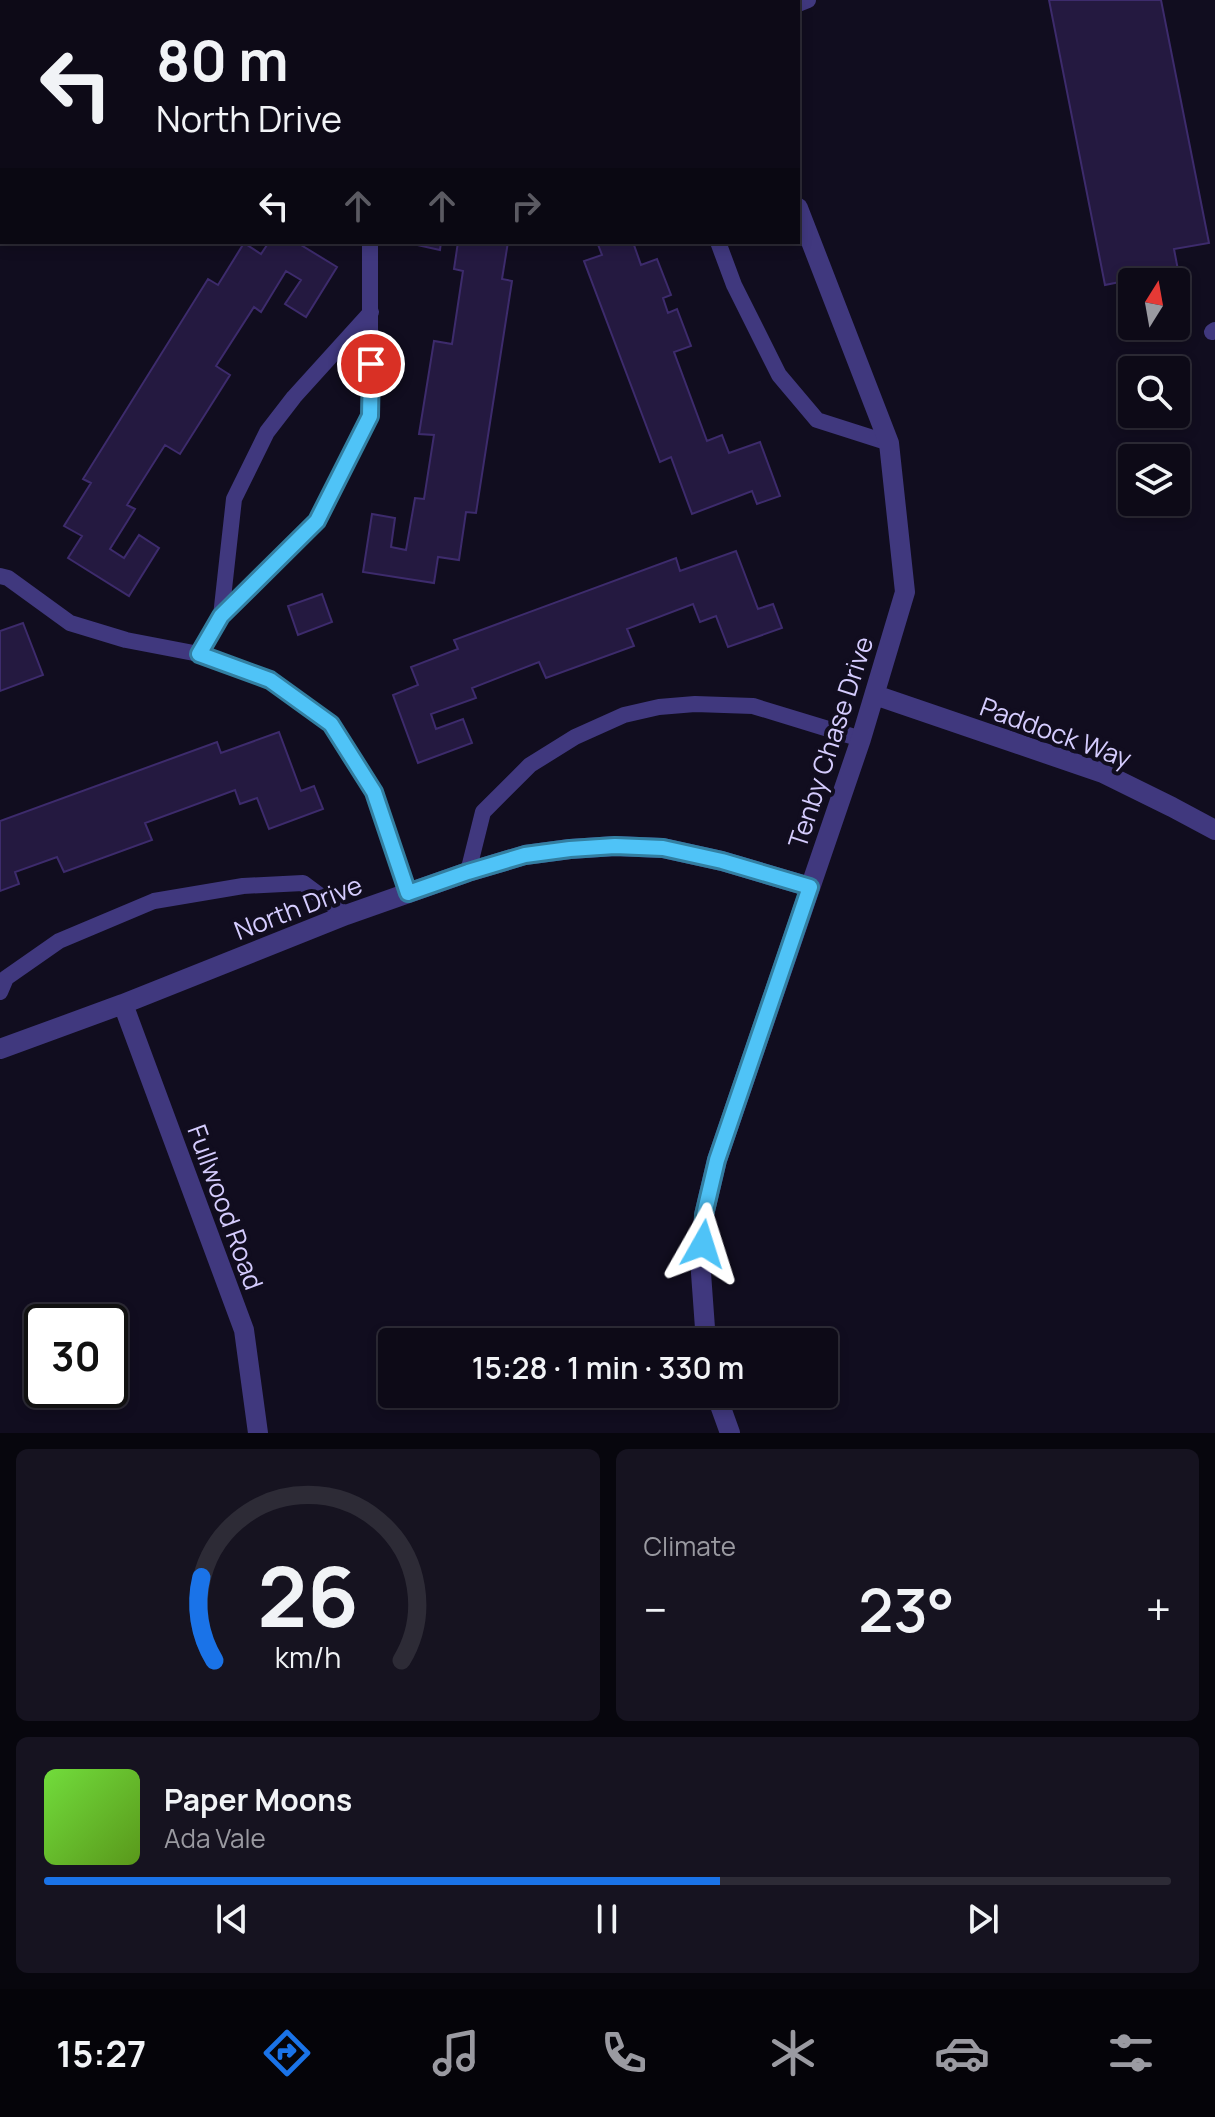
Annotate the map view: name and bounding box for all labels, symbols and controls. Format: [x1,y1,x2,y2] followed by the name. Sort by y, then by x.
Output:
[156,21,289,98] text: 80 m
[24,32,128,136] icon: left
[156,94,342,143] text: North Drive
[252,184,296,228] icon: left
[336,184,380,228] icon: ahead
[420,184,464,228] icon: ahead
[504,184,548,228] icon: right
[1118,268,1190,340] north arrow
[1118,268,1190,516] map controls
[337,330,405,398] pin
[349,342,393,386] icon: arrive
[1118,356,1190,428] button: search
[1118,444,1190,516] button: layers
[779,632,881,852] street label: Tenby Chase Drive
[975,688,1137,776] street label: Paddock Way
[229,866,367,948] street label: North Drive
[179,1120,273,1294] street label: Fullwood Road
[661,1202,745,1286] position arrow
[24,1304,128,1408] speed limit sign: 30
[472,1347,744,1388] text: 15:28 · 1 min · 330 m
[644,1528,736,1564] text: Climate
[257,1538,358,1652] text: 26
[858,1568,955,1650] text: 23°
[644,1579,667,1639] text: −
[1146,1579,1171,1639] text: +
[275,1638,341,1677] text: km/h
[164,1779,352,1820] text: Paper Moons
[164,1820,266,1856] text: Ada Vale
[210,1897,254,1941] icon: previous
[585,1897,629,1941] icon: pause
[961,1897,1005,1941] icon: next
[259,2025,315,2081] icon: directions
[428,2025,484,2081] icon: music
[596,2025,652,2081] icon: phone
[765,2025,821,2081] icon: climate
[934,2025,990,2081] icon: car
[1103,2025,1159,2081] icon: filters
[56,2029,146,2078] text: 15:27

